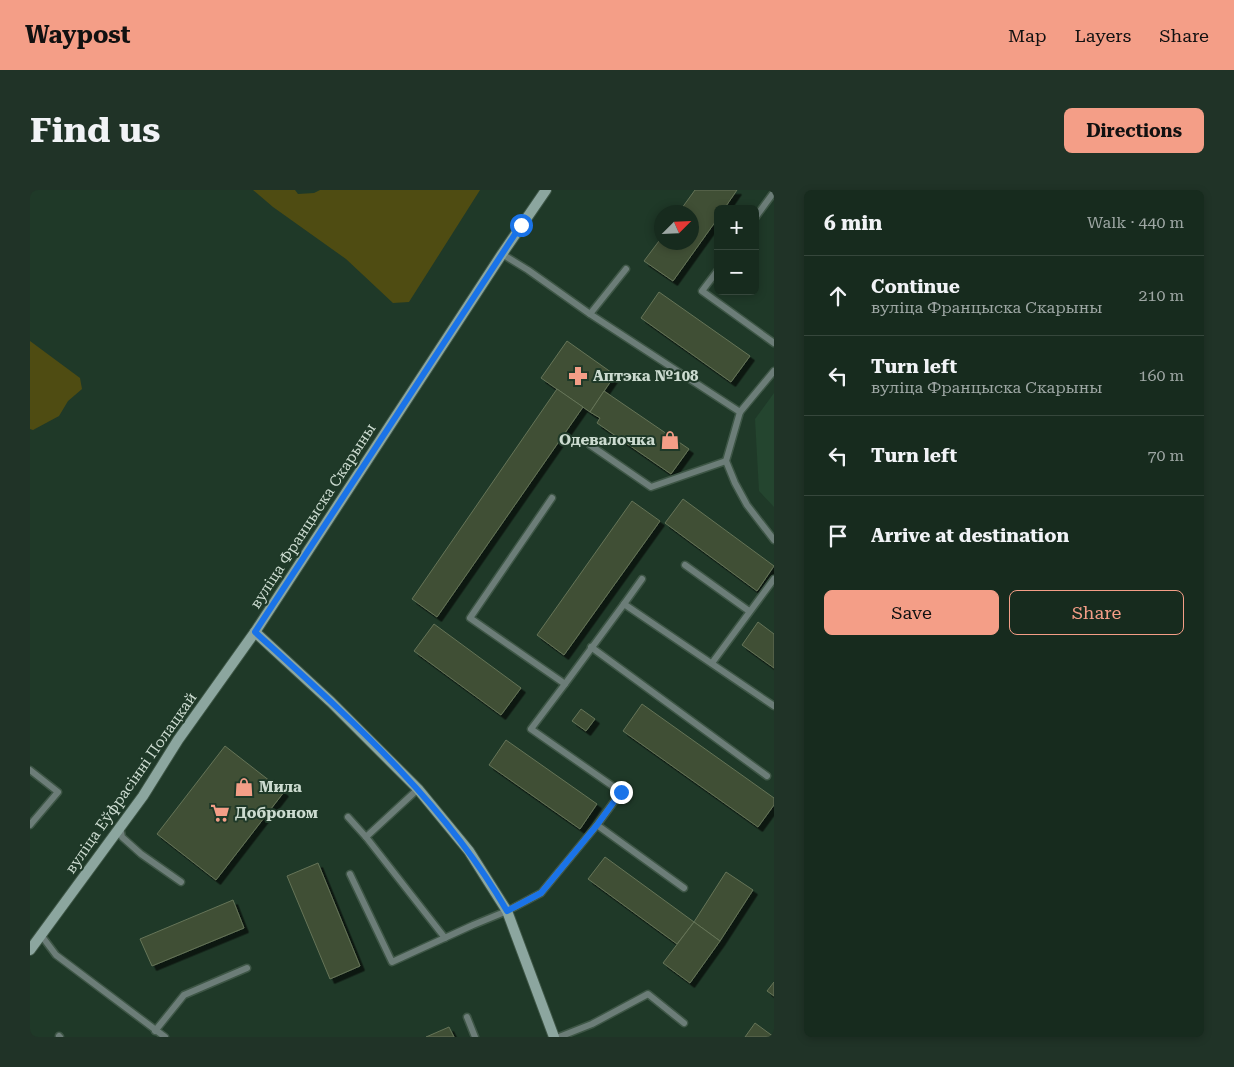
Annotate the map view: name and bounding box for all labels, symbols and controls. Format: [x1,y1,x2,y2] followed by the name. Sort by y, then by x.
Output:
[25,21,130,49] text: Waypost
[1008,25,1047,46] text: Map
[1075,25,1131,46] text: Layers
[1159,25,1209,46] text: Share
[1064,108,1204,153] button: Directions
[30,110,160,151] text: Find us
[654,205,699,250] north arrow
[714,205,759,295] map controls
[714,205,759,250] button: +
[824,211,882,235] text: 6 min
[1087,213,1184,232] text: Walk · 440 m
[510,214,533,237] route start
[714,250,759,295] button: −
[871,275,960,298] text: Continue
[824,282,852,310] icon: ahead
[1138,286,1184,305] text: 210 m
[871,298,1102,317] text: вуліца Францыска Скарыны
[871,355,957,378] text: Turn left
[824,362,852,390] icon: left
[567,365,589,387] pharmacy icon: Аптэка №108
[1138,366,1184,385] text: 160 m
[593,367,699,385] place label: Аптэка №108
[871,378,1102,397] text: вуліца Францыска Скарыны
[246,420,380,612] street label: вуліца Францыска Скарыны
[659,429,681,451] shop icon: Одевалочка
[559,431,655,449] place label: Одевалочка
[824,442,852,470] icon: left
[871,444,957,467] text: Turn left
[1147,446,1184,465] text: 70 m
[824,522,852,550] icon: arrive
[871,524,1069,547] text: Arrive at destination
[824,590,999,635] button: Save
[1009,590,1184,635] button: Share
[61,689,201,877] street label: вуліца Еўфрасінні Полацкай
[233,776,255,798] shop icon: Мила
[259,778,302,796] place label: Мила
[610,781,633,804] route end
[209,802,231,824] supermarket icon: Доброном
[235,804,318,822] place label: Доброном

